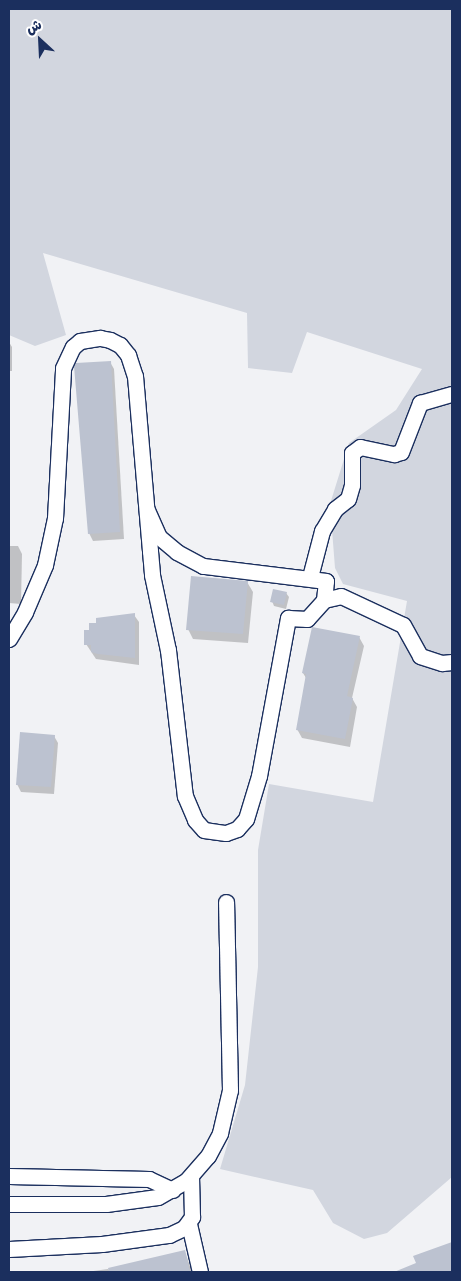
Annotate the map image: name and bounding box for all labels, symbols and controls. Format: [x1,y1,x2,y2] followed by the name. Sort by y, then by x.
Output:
[22,14,44,38] text: ش
[15,15,65,65] north arrow

